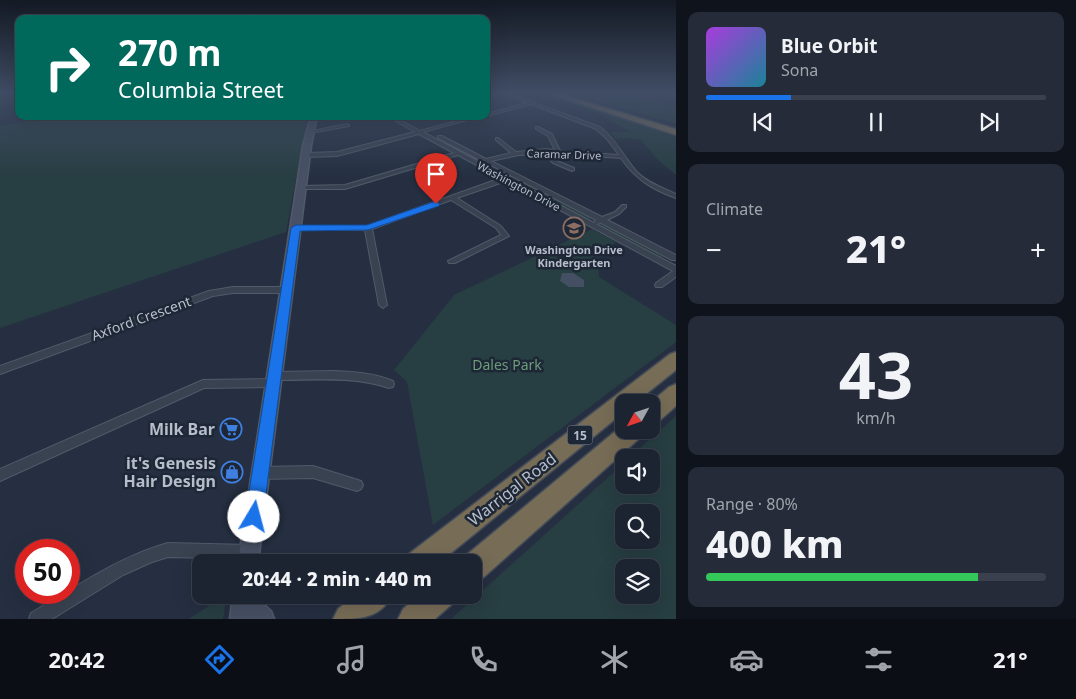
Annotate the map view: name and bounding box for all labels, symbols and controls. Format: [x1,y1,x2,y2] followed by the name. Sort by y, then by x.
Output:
[118,29,221,76] text: 270 m
[781,33,877,59] text: Blue Orbit
[35,35,100,100] icon: right
[781,59,818,81] text: Sona
[118,74,284,104] text: Columbia Street
[749,108,777,136] icon: previous
[862,108,890,136] icon: pause
[975,108,1003,136] icon: next
[526,145,602,163] street label: Caramar Drive
[415,153,457,204] pin
[475,158,563,214] street label: Washington Drive
[422,160,450,188] icon: arrive
[706,198,763,220] text: Climate
[562,216,586,240] school or university icon: Washington Drive Kindergarten
[846,222,906,274] text: 21°
[706,230,722,268] text: −
[1030,230,1046,268] text: +
[525,242,623,270] place label: Washington Drive Kindergarten
[89,291,193,345] street label: Axford Crescent
[839,330,913,418] text: 43
[472,355,542,374] park label: Dales Park
[615,394,660,439] north arrow
[615,394,660,604] map controls
[856,407,896,429] text: km/h
[219,417,243,441] supermarket icon: Milk Bar
[149,418,215,440] place label: Milk Bar
[568,426,592,444] road number: 15
[463,448,561,530] street label: Warrigal Road
[615,449,660,494] button: sound
[123,452,216,492] place label: it's Genesis Hair Design
[220,460,244,484] shop icon: it's Genesis Hair Design
[227,490,279,542] position arrow
[706,493,798,515] text: Range · 80%
[615,504,660,549] button: search
[706,517,844,569] text: 400 km
[15,539,80,604] speed limit sign: 50
[615,559,660,604] button: layers
[242,566,432,592] text: 20:44 · 2 min · 440 m
[202,642,237,677] icon: directions
[334,642,369,677] icon: music
[466,642,501,677] icon: phone
[597,642,632,677] icon: climate
[729,642,764,677] icon: car
[861,642,896,677] icon: filters
[48,644,105,674] text: 20:42
[993,644,1027,674] text: 21°

